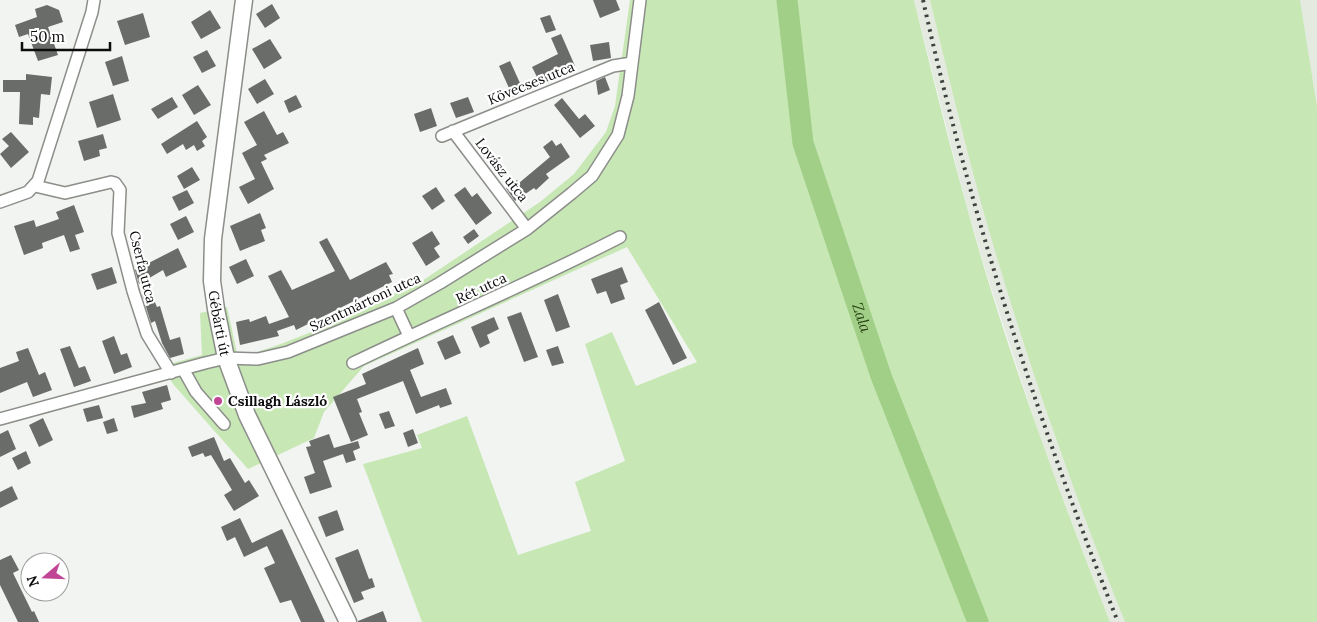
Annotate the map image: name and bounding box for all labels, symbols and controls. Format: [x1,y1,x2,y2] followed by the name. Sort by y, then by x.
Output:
[22,20,110,52] scale bar
[30,27,65,46] text: 50 m
[485,57,577,109] street label: Kövecses utca
[471,134,533,206] street label: Lovász utca
[125,229,161,305] street label: Cserfa utca
[307,268,423,336] street label: Szentmártoni utca
[453,268,509,308] street label: Rét utca
[204,289,235,358] street label: Gébárti út
[848,300,876,335] water label: Zala
[228,392,327,410] place label: Csillagh László
[212,395,224,407] marker: Csillagh László
[20,552,70,602] north arrow
[22,573,43,589] text: N

